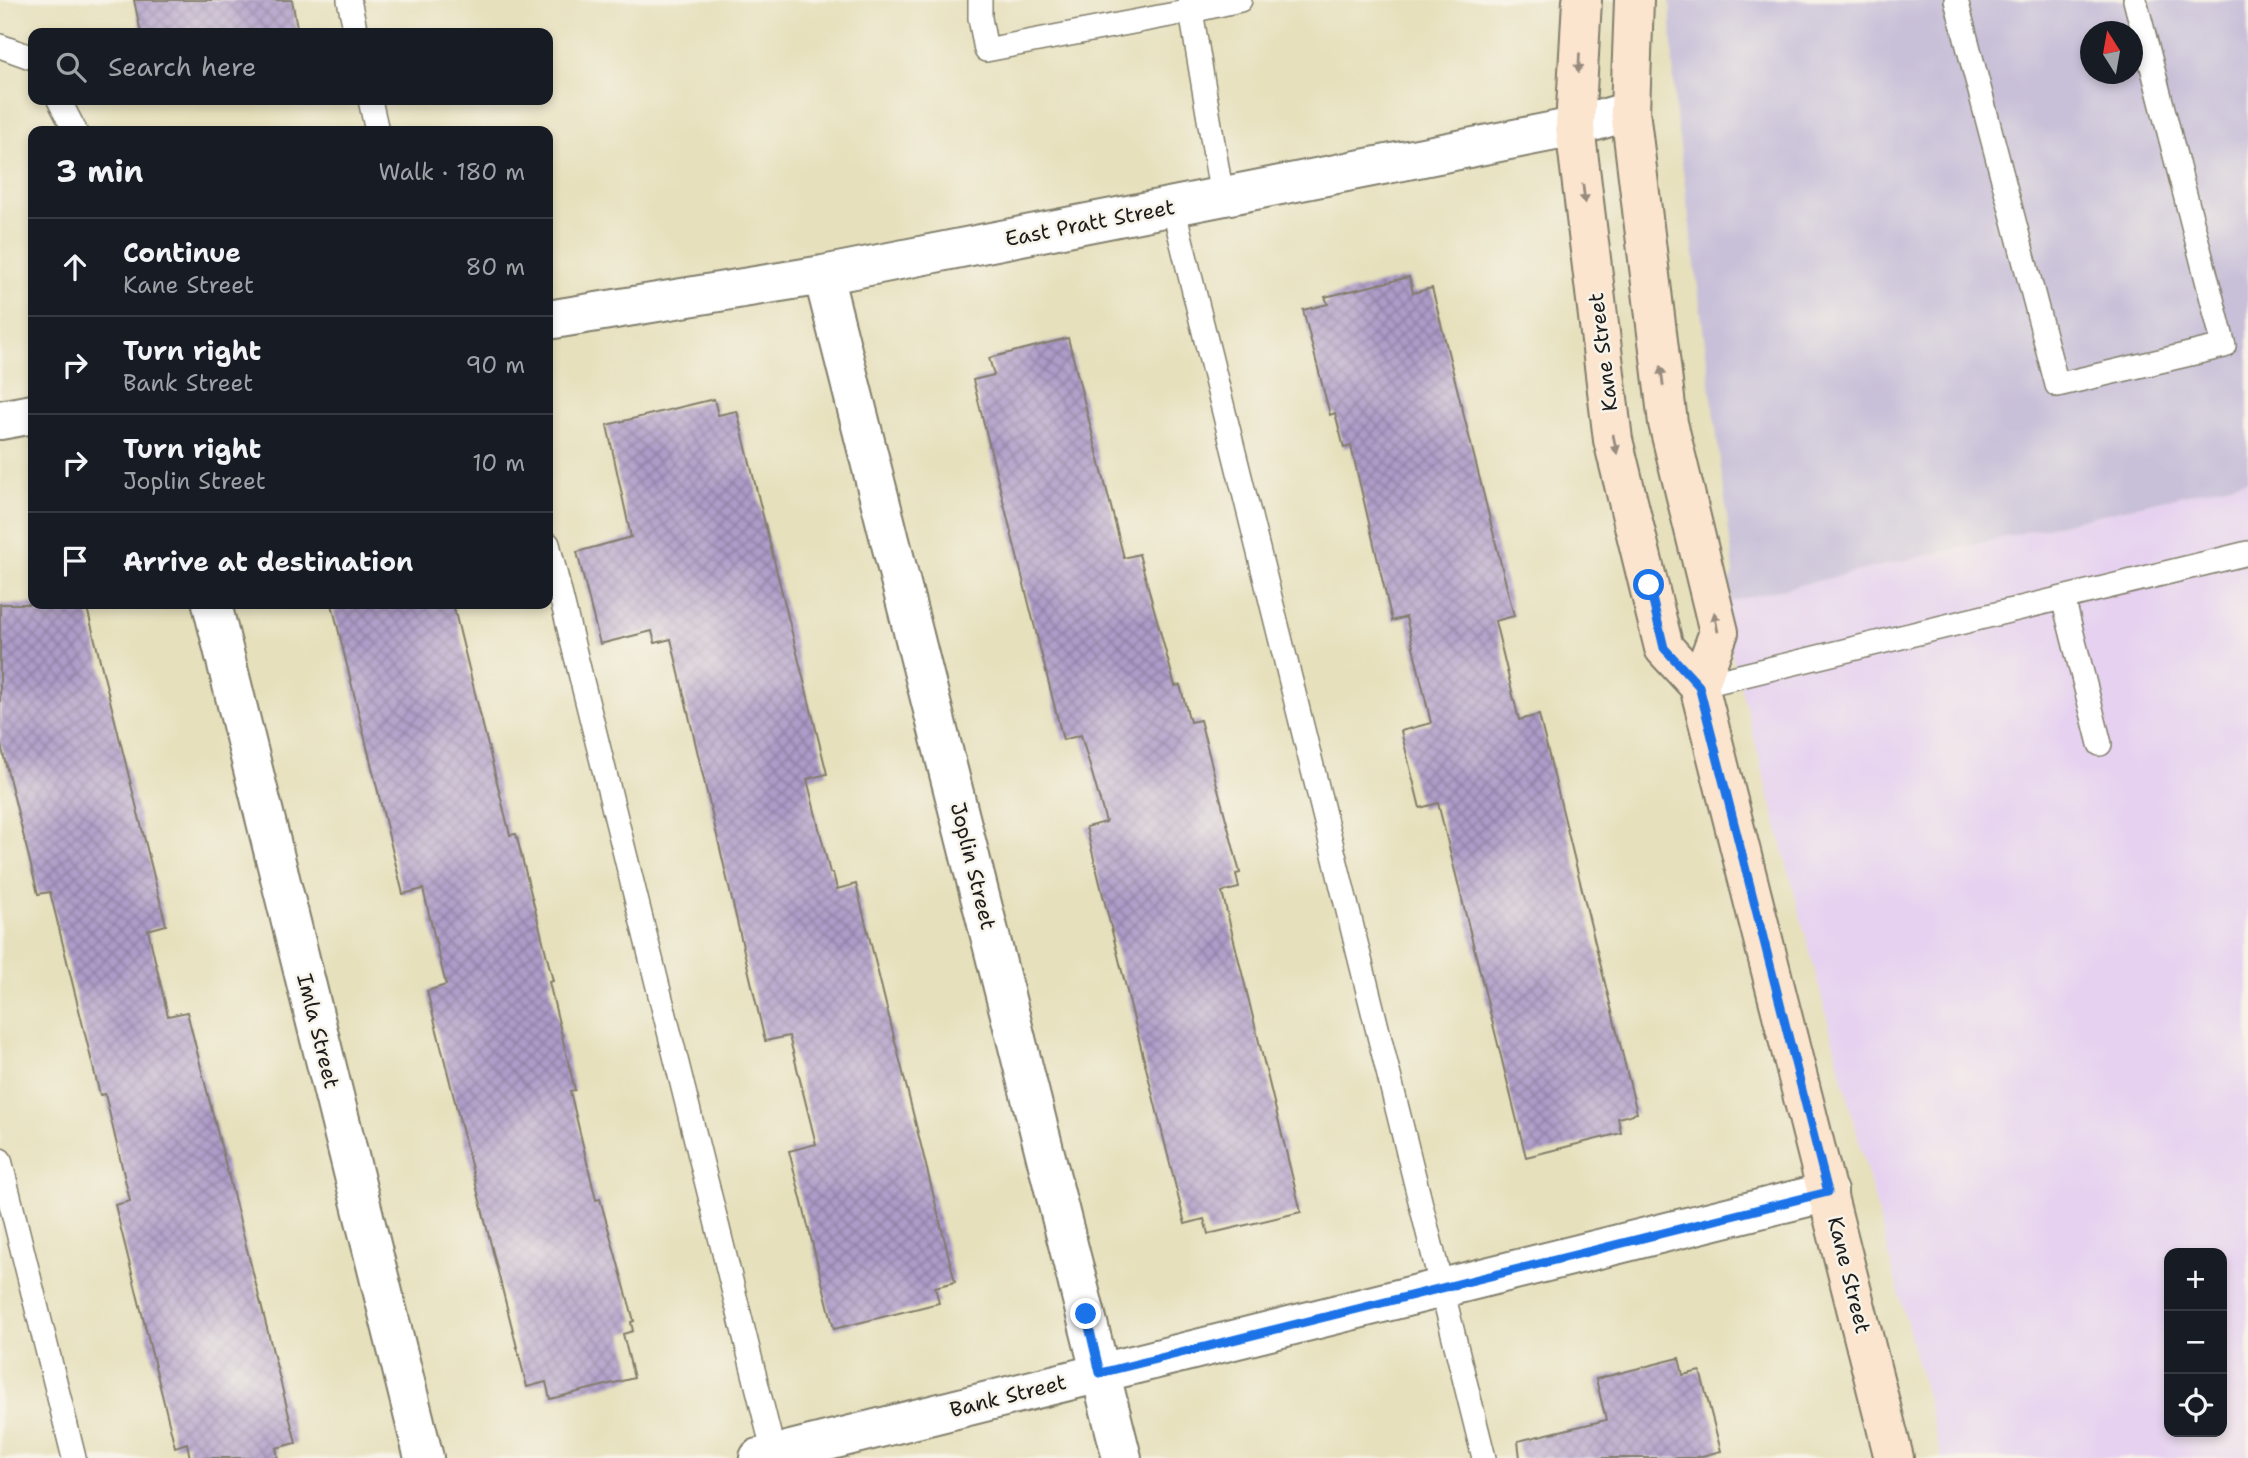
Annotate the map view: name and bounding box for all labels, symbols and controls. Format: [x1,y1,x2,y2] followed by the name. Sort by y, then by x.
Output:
[2080,21,2143,84] north arrow
[28,28,553,105] search box
[52,48,90,86] icon: search
[108,49,257,84] text: Search here
[1573,53,1584,75] one-way arrow
[56,151,143,192] text: 3 min
[379,157,525,187] text: Walk · 180 m
[1578,184,1589,206] one-way arrow
[1003,193,1177,253] street label: East Pratt Street
[123,235,241,270] text: Continue
[56,248,94,286] icon: ahead
[466,252,525,282] text: 80 m
[123,270,254,300] text: Kane Street
[1582,291,1624,413] street label: Kane Street
[123,333,261,368] text: Turn right
[56,346,94,384] icon: right
[465,350,525,380] text: 90 m
[1657,365,1668,387] one-way arrow
[123,368,253,398] text: Bank Street
[123,431,261,466] text: Turn right
[1609,433,1620,455] one-way arrow
[56,444,94,482] icon: right
[472,448,525,478] text: 10 m
[123,466,266,496] text: Joplin Street
[56,542,94,580] icon: arrive
[123,544,413,579] text: Arrive at destination
[1633,569,1664,600] route start
[1710,611,1721,633] one-way arrow
[944,799,1002,933] street label: Joplin Street
[290,971,346,1091] street label: Imla Street
[1821,1214,1877,1336] street label: Kane Street
[2164,1248,2227,1437] map controls
[2164,1248,2227,1311] button: +
[1070,1298,1101,1329] route end
[2164,1311,2227,1374] button: −
[947,1368,1069,1424] street label: Bank Street
[2164,1374,2227,1437] button: locate

